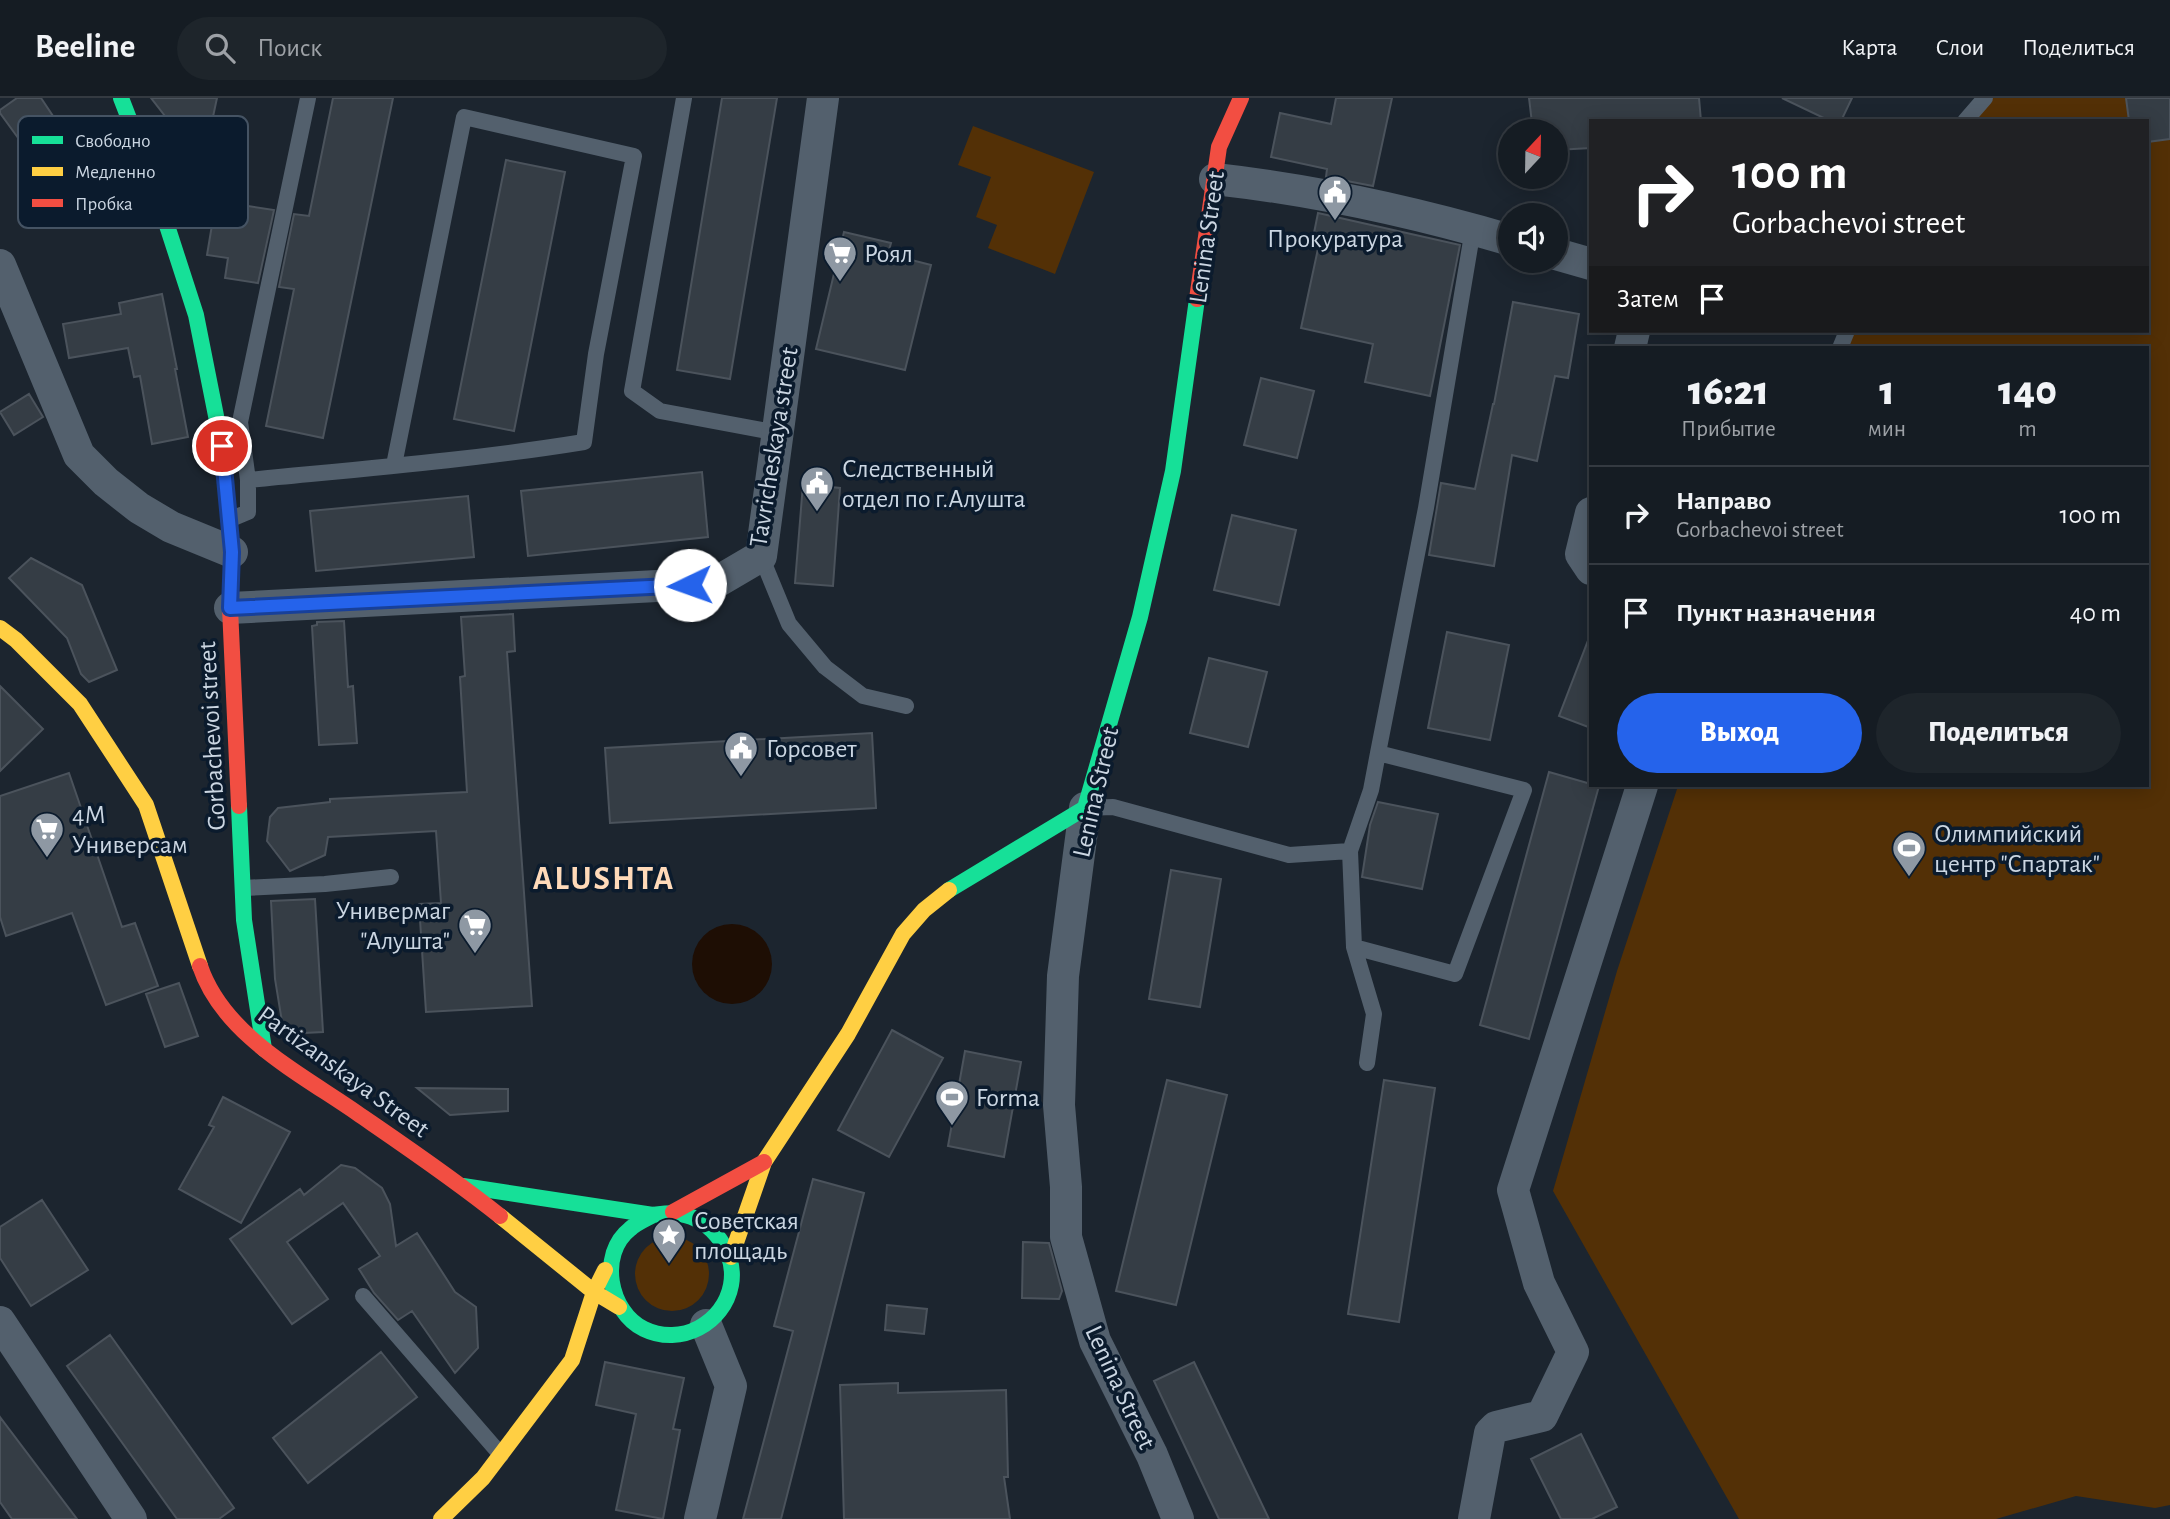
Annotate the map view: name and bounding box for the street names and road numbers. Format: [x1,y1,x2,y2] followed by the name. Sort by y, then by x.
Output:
[1185,169,1229,305] street label: Lenina Street
[745,345,803,549] street label: Tavricheskaya street
[194,641,230,831] street label: Gorbachevoi street
[1068,724,1124,860] street label: Lenina Street
[253,1001,434,1142] street label: Partizanskaya Street
[1080,1322,1160,1453] street label: Lenina Street

